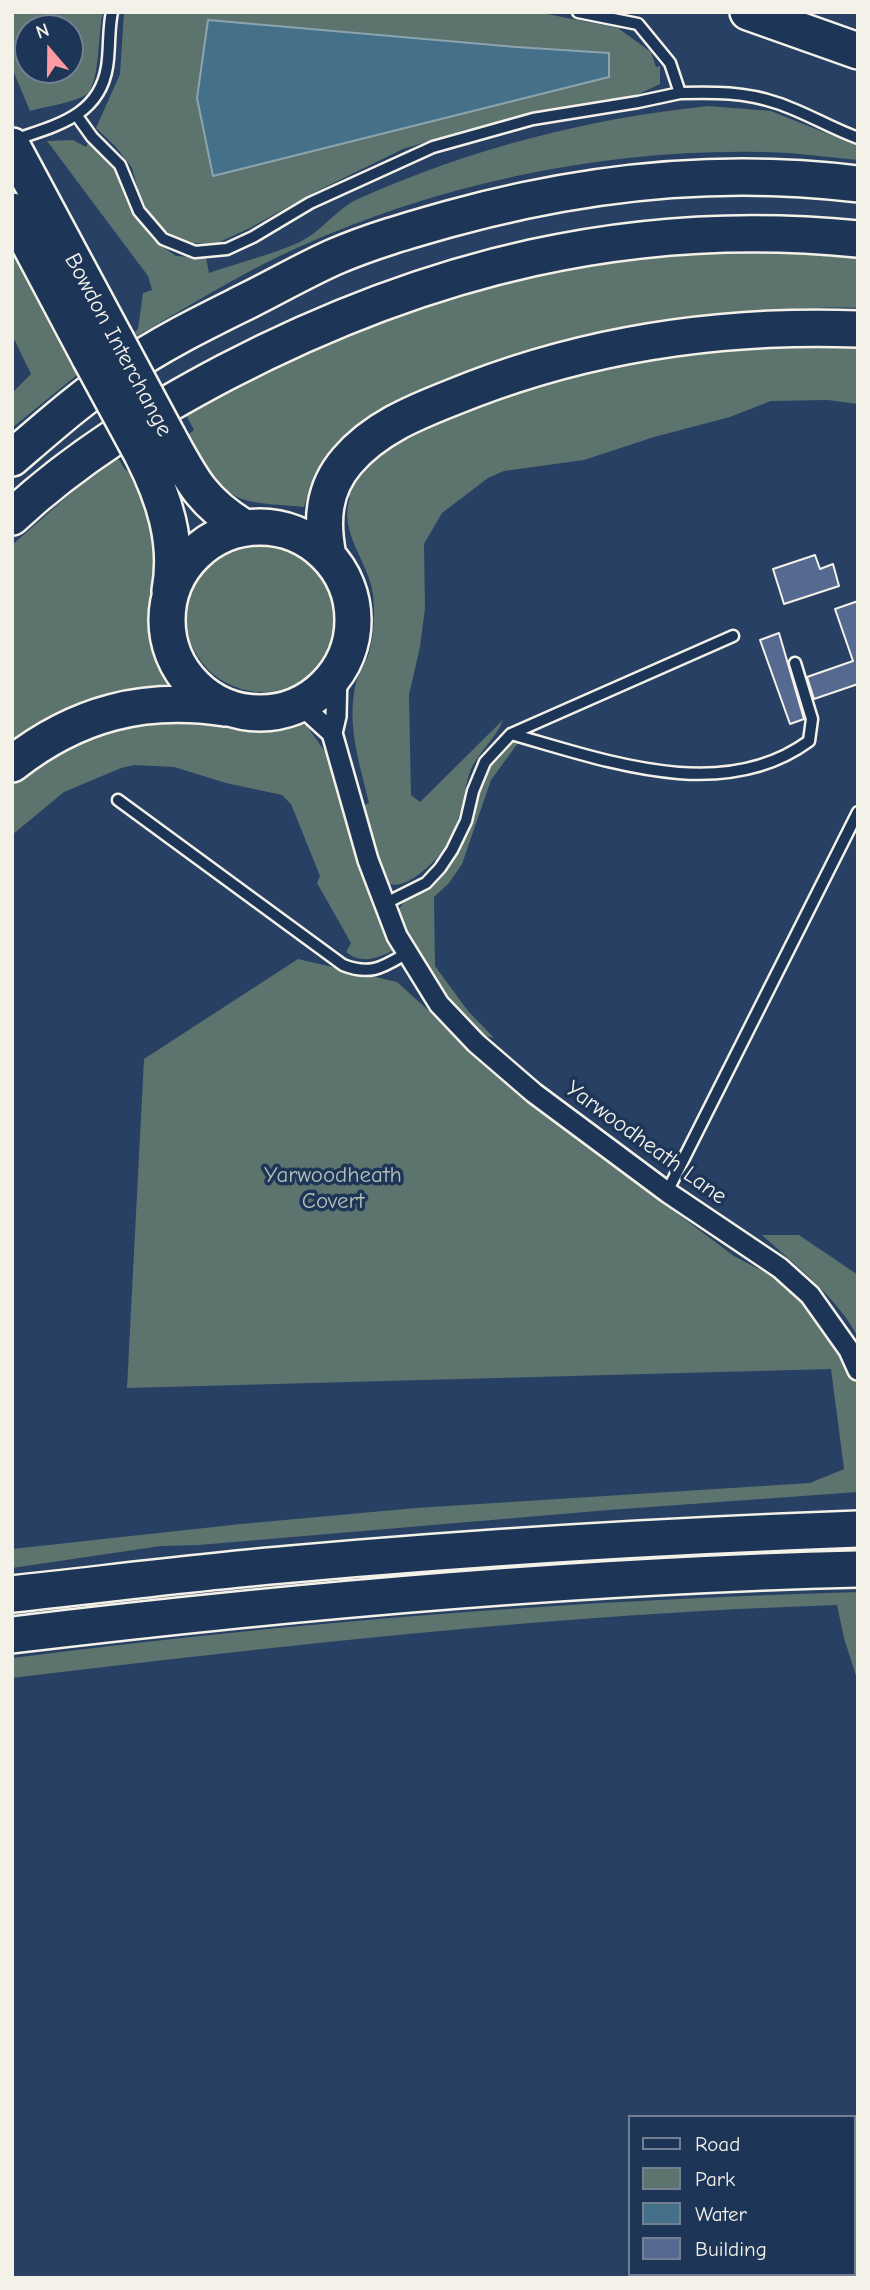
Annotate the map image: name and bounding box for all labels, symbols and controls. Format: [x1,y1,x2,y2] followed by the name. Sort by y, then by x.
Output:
[14,14,84,84] north arrow
[33,19,52,44] text: N
[58,249,178,441] street label: Bowdon Interchange
[560,1075,732,1211] street label: Yarwoodheath Lane
[264,1161,402,1215] park label: Yarwoodheath Covert
[628,2115,856,2276] legend
[695,2132,740,2156] text: Road
[695,2167,735,2191] text: Park
[695,2202,747,2226] text: Water
[695,2237,767,2261] text: Building

